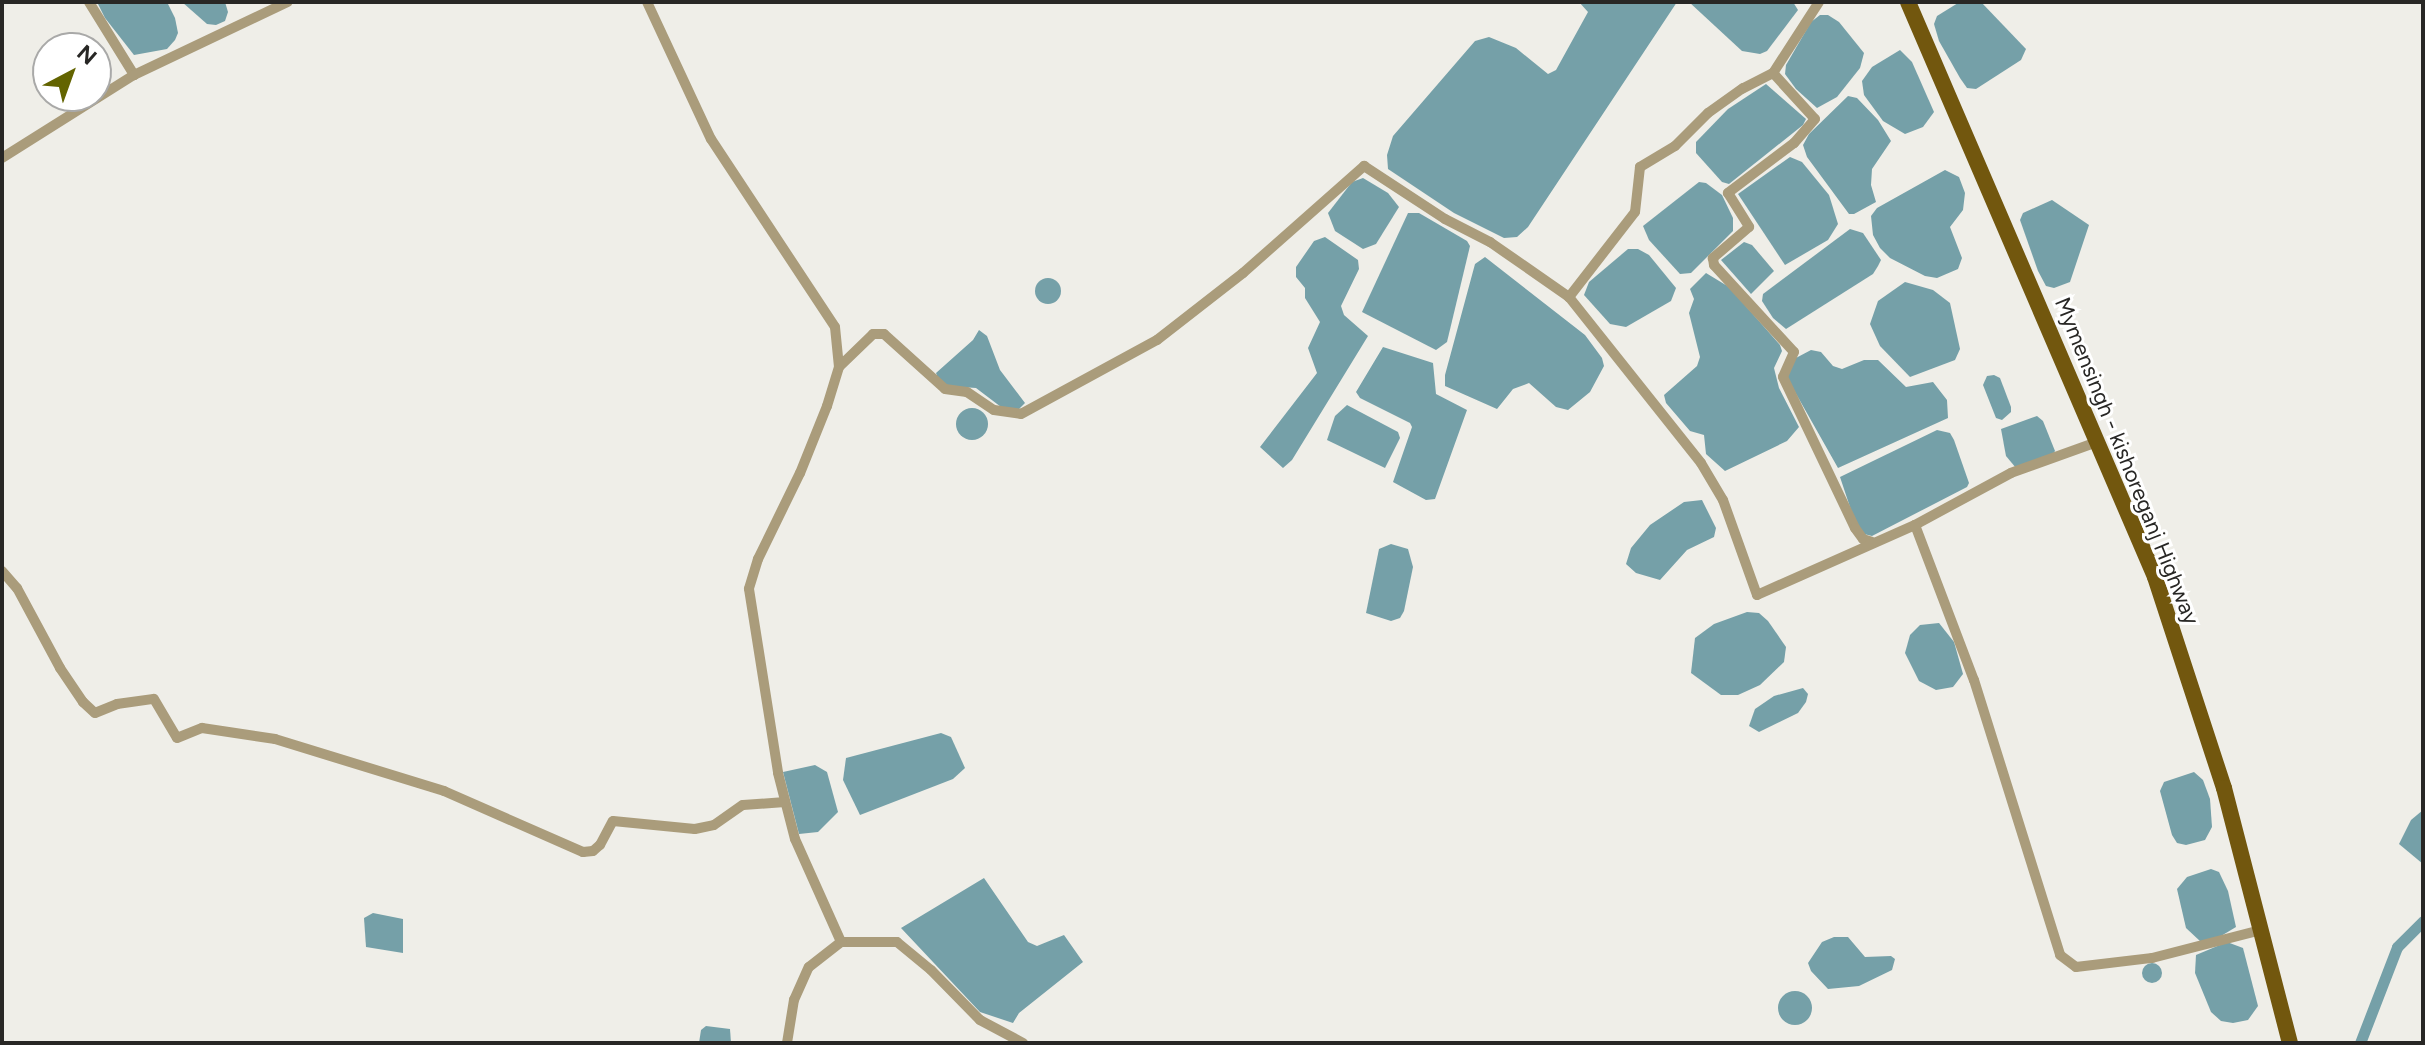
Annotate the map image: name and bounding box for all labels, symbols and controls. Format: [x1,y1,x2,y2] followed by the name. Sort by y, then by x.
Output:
[32,32,112,112] north arrow
[71,39,102,71] text: N
[2049,294,2205,628] street label: Mymensingh - kishoreganj Highway

